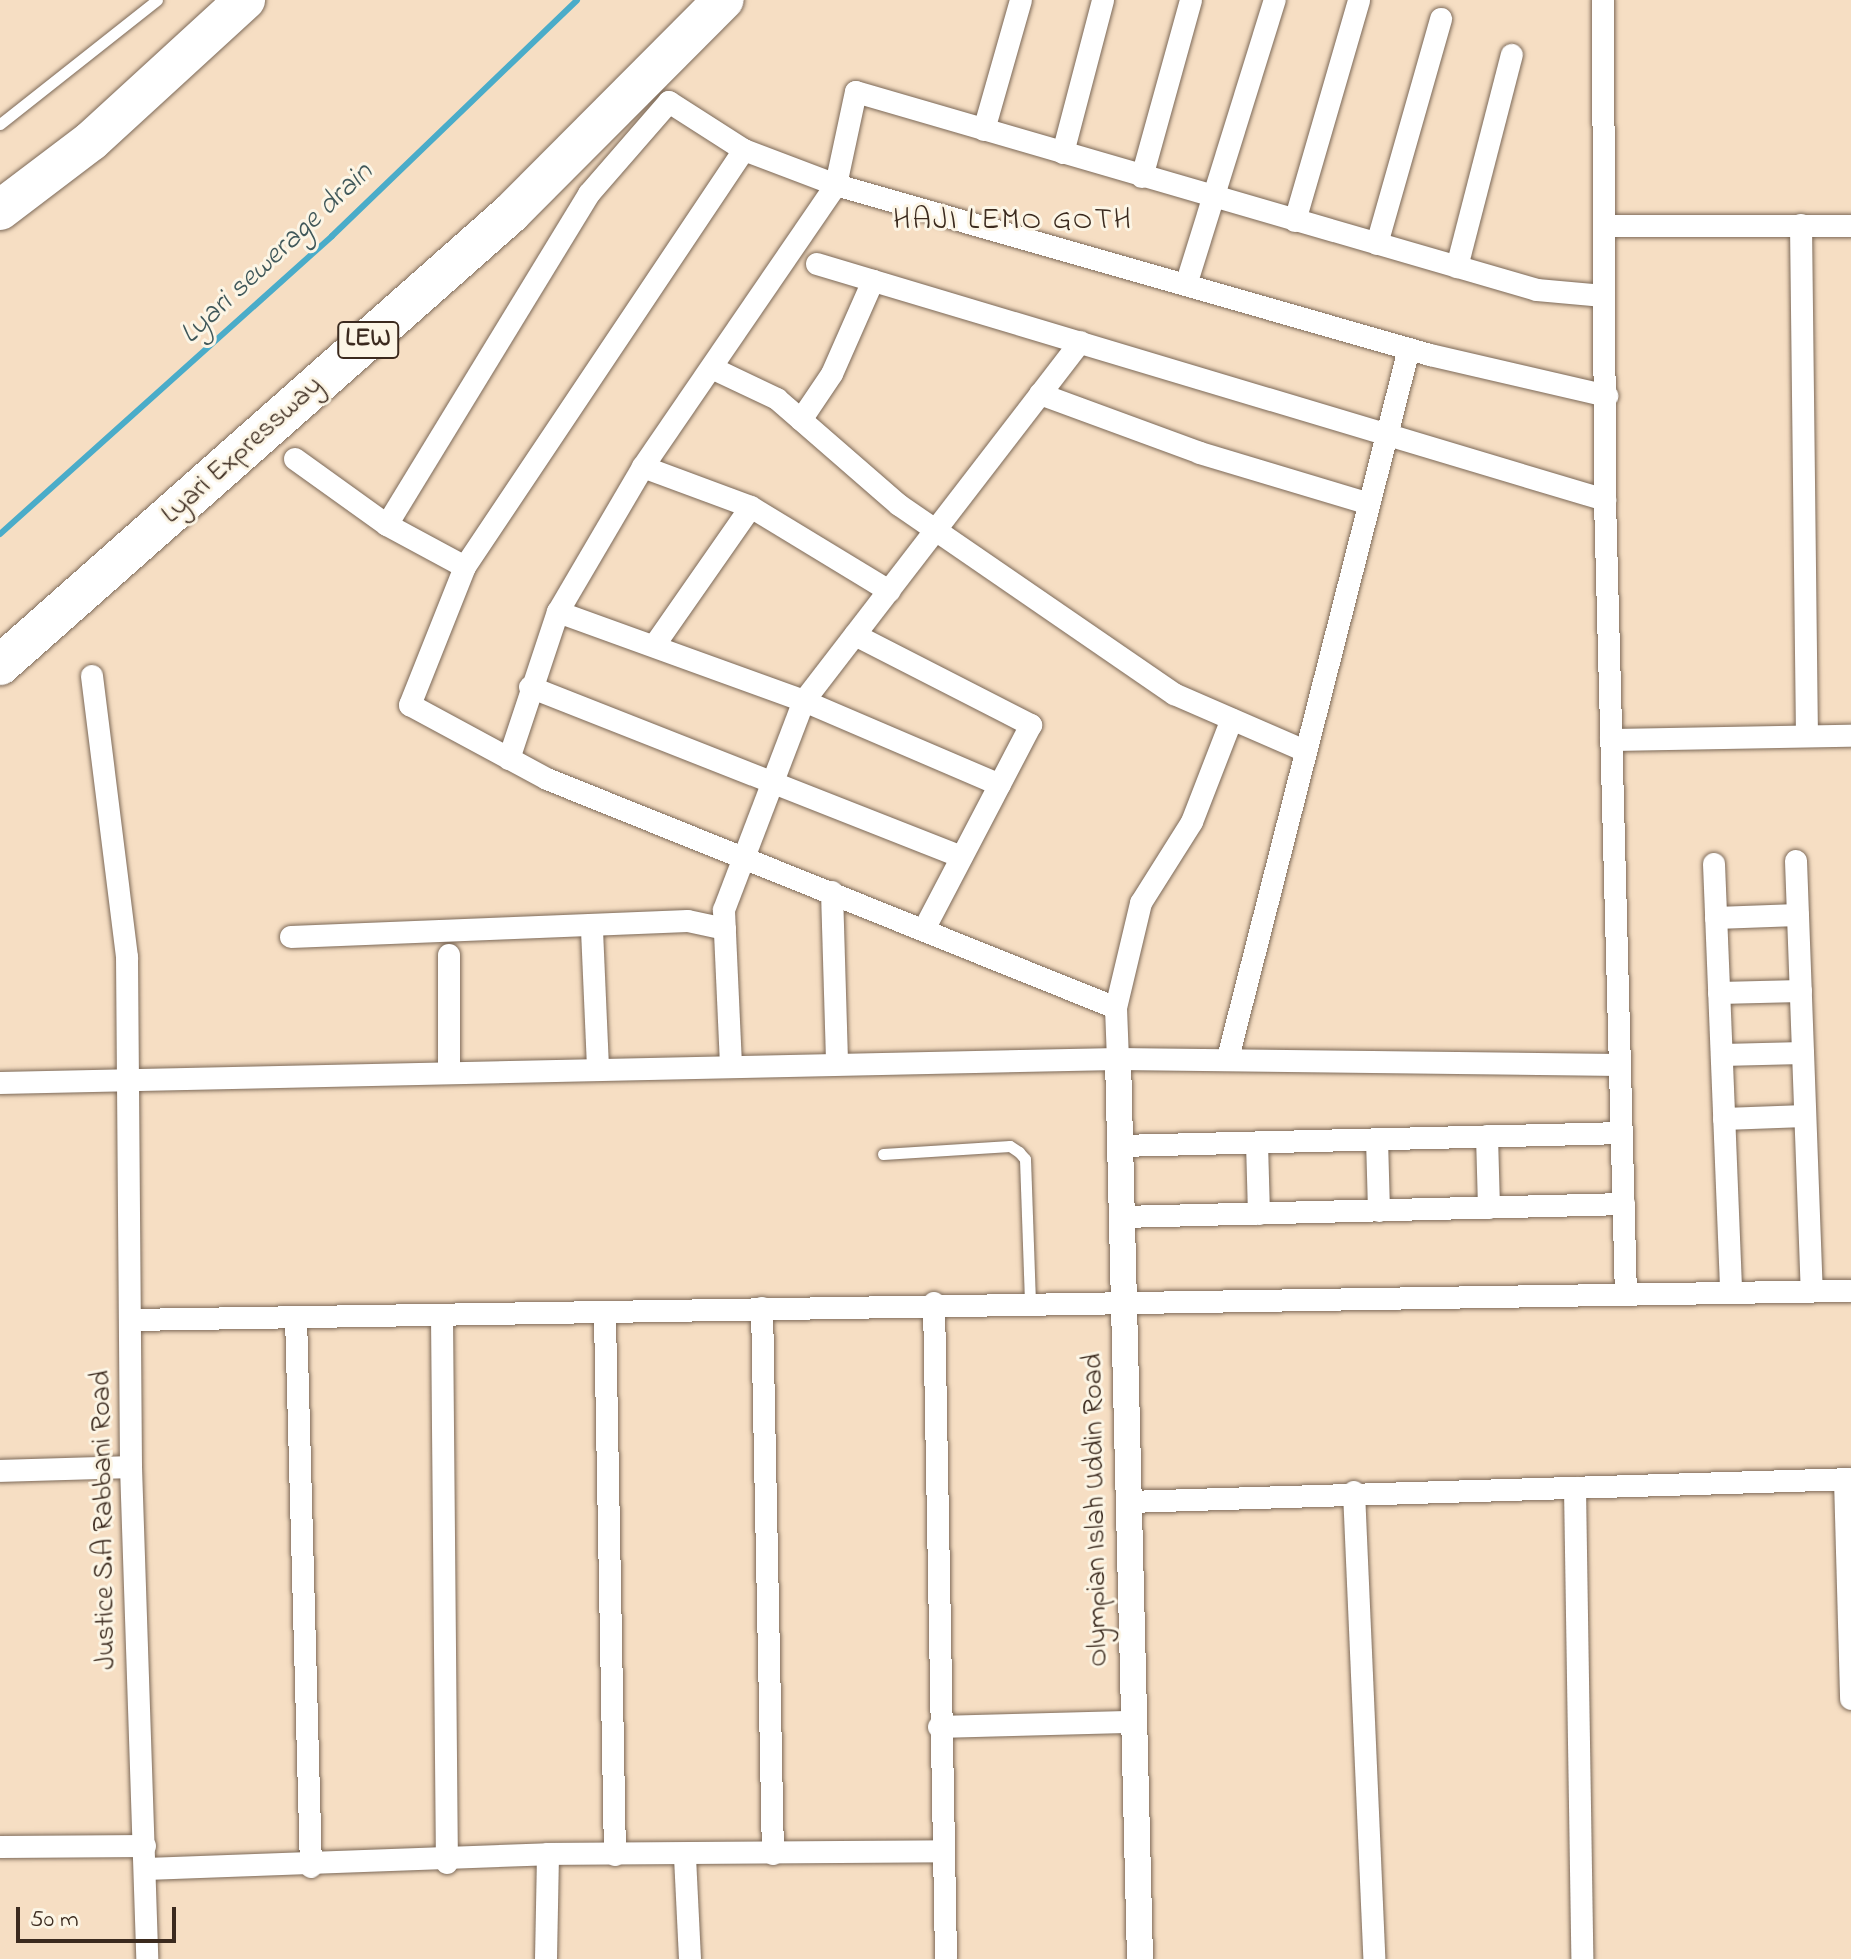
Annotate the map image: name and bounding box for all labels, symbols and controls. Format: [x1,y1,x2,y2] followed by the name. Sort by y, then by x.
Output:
[173,155,381,353] water label: Lyari sewerage drain
[893,203,1133,239] district label: HAJI LEMO GOTH
[336,318,400,362] road number: LEW
[155,370,331,532] street label: Lyari Expressway
[1077,1353,1117,1667] street label: Olympian Islah Uddin Road
[86,1370,124,1670] street label: Justice S.A Rabbani Road
[20,1891,180,1941] scale bar
[30,1903,79,1938] text: 50 m

